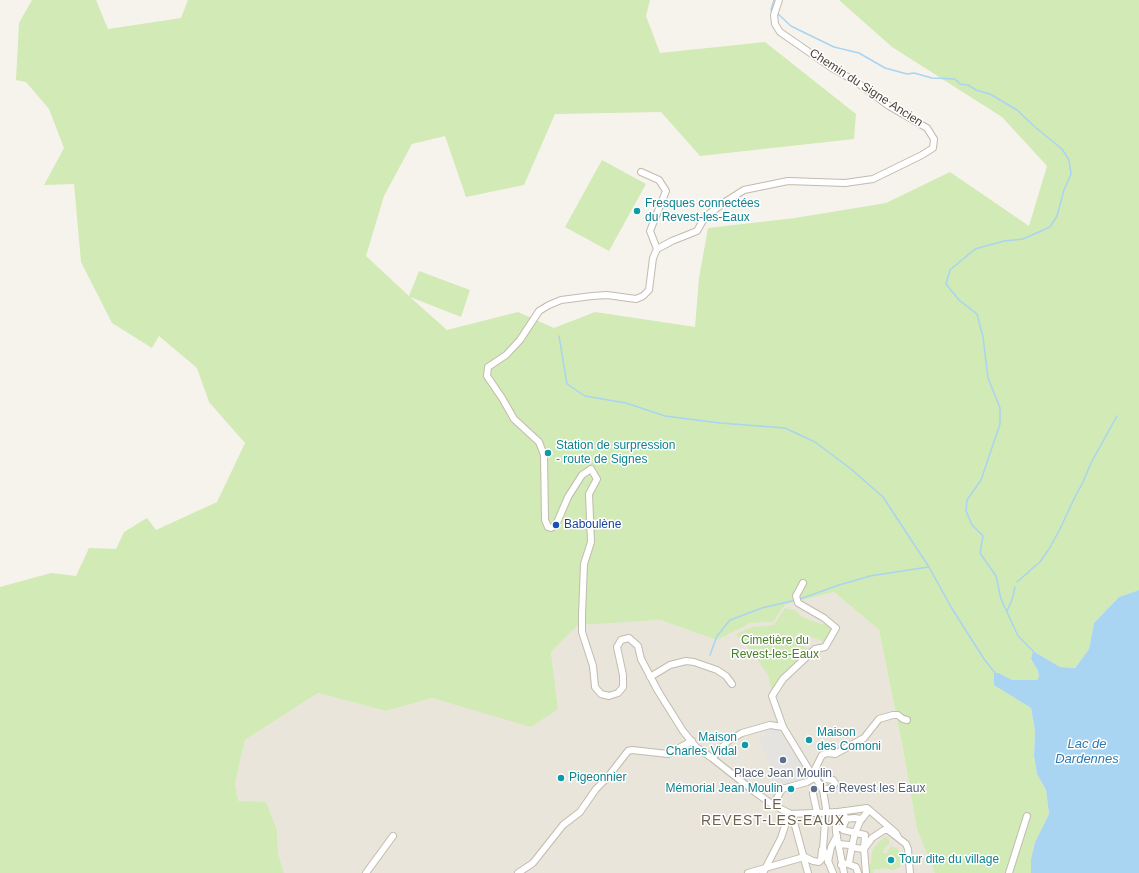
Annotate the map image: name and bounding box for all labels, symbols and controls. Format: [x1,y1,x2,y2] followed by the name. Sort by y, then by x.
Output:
[807,46,925,130] street label: Chemin du Signe Ancien
[645,197,760,225] place label: Fresques connectées du Revest-les-Eaux
[632,206,642,216] marker: Fresques connectées du Revest-les-Eaux
[556,439,675,467] place label: Station de surpression - route de Signes
[543,448,553,458] marker: Station de surpression - route de Signes
[564,518,621,532] place label: Baboulène
[551,520,561,530] marker: Baboulène
[731,634,819,662] park label: Cimetière du Revest-les-Eaux
[817,726,881,754] place label: Maison des Comoni
[666,731,737,759] place label: Maison Charles Vidal
[804,735,814,745] marker: Maison des Comoni
[1055,736,1119,767] water label: Lac de Dardennes
[740,740,750,750] marker: Maison Charles Vidal
[778,755,788,765] marker: Place Jean Moulin
[734,767,832,781] place label: Place Jean Moulin
[569,771,626,785] place label: Pigeonnier
[556,773,566,783] marker: Pigeonnier
[666,782,783,796] place label: Mémorial Jean Moulin
[822,782,925,796] place label: Le Revest les Eaux
[786,784,796,794] marker: Mémorial Jean Moulin
[809,784,819,794] marker: Le Revest les Eaux
[701,797,845,830] district label: LE REVEST-LES-EAUX
[899,853,999,867] place label: Tour dite du village
[886,855,896,865] marker: Tour dite du village

